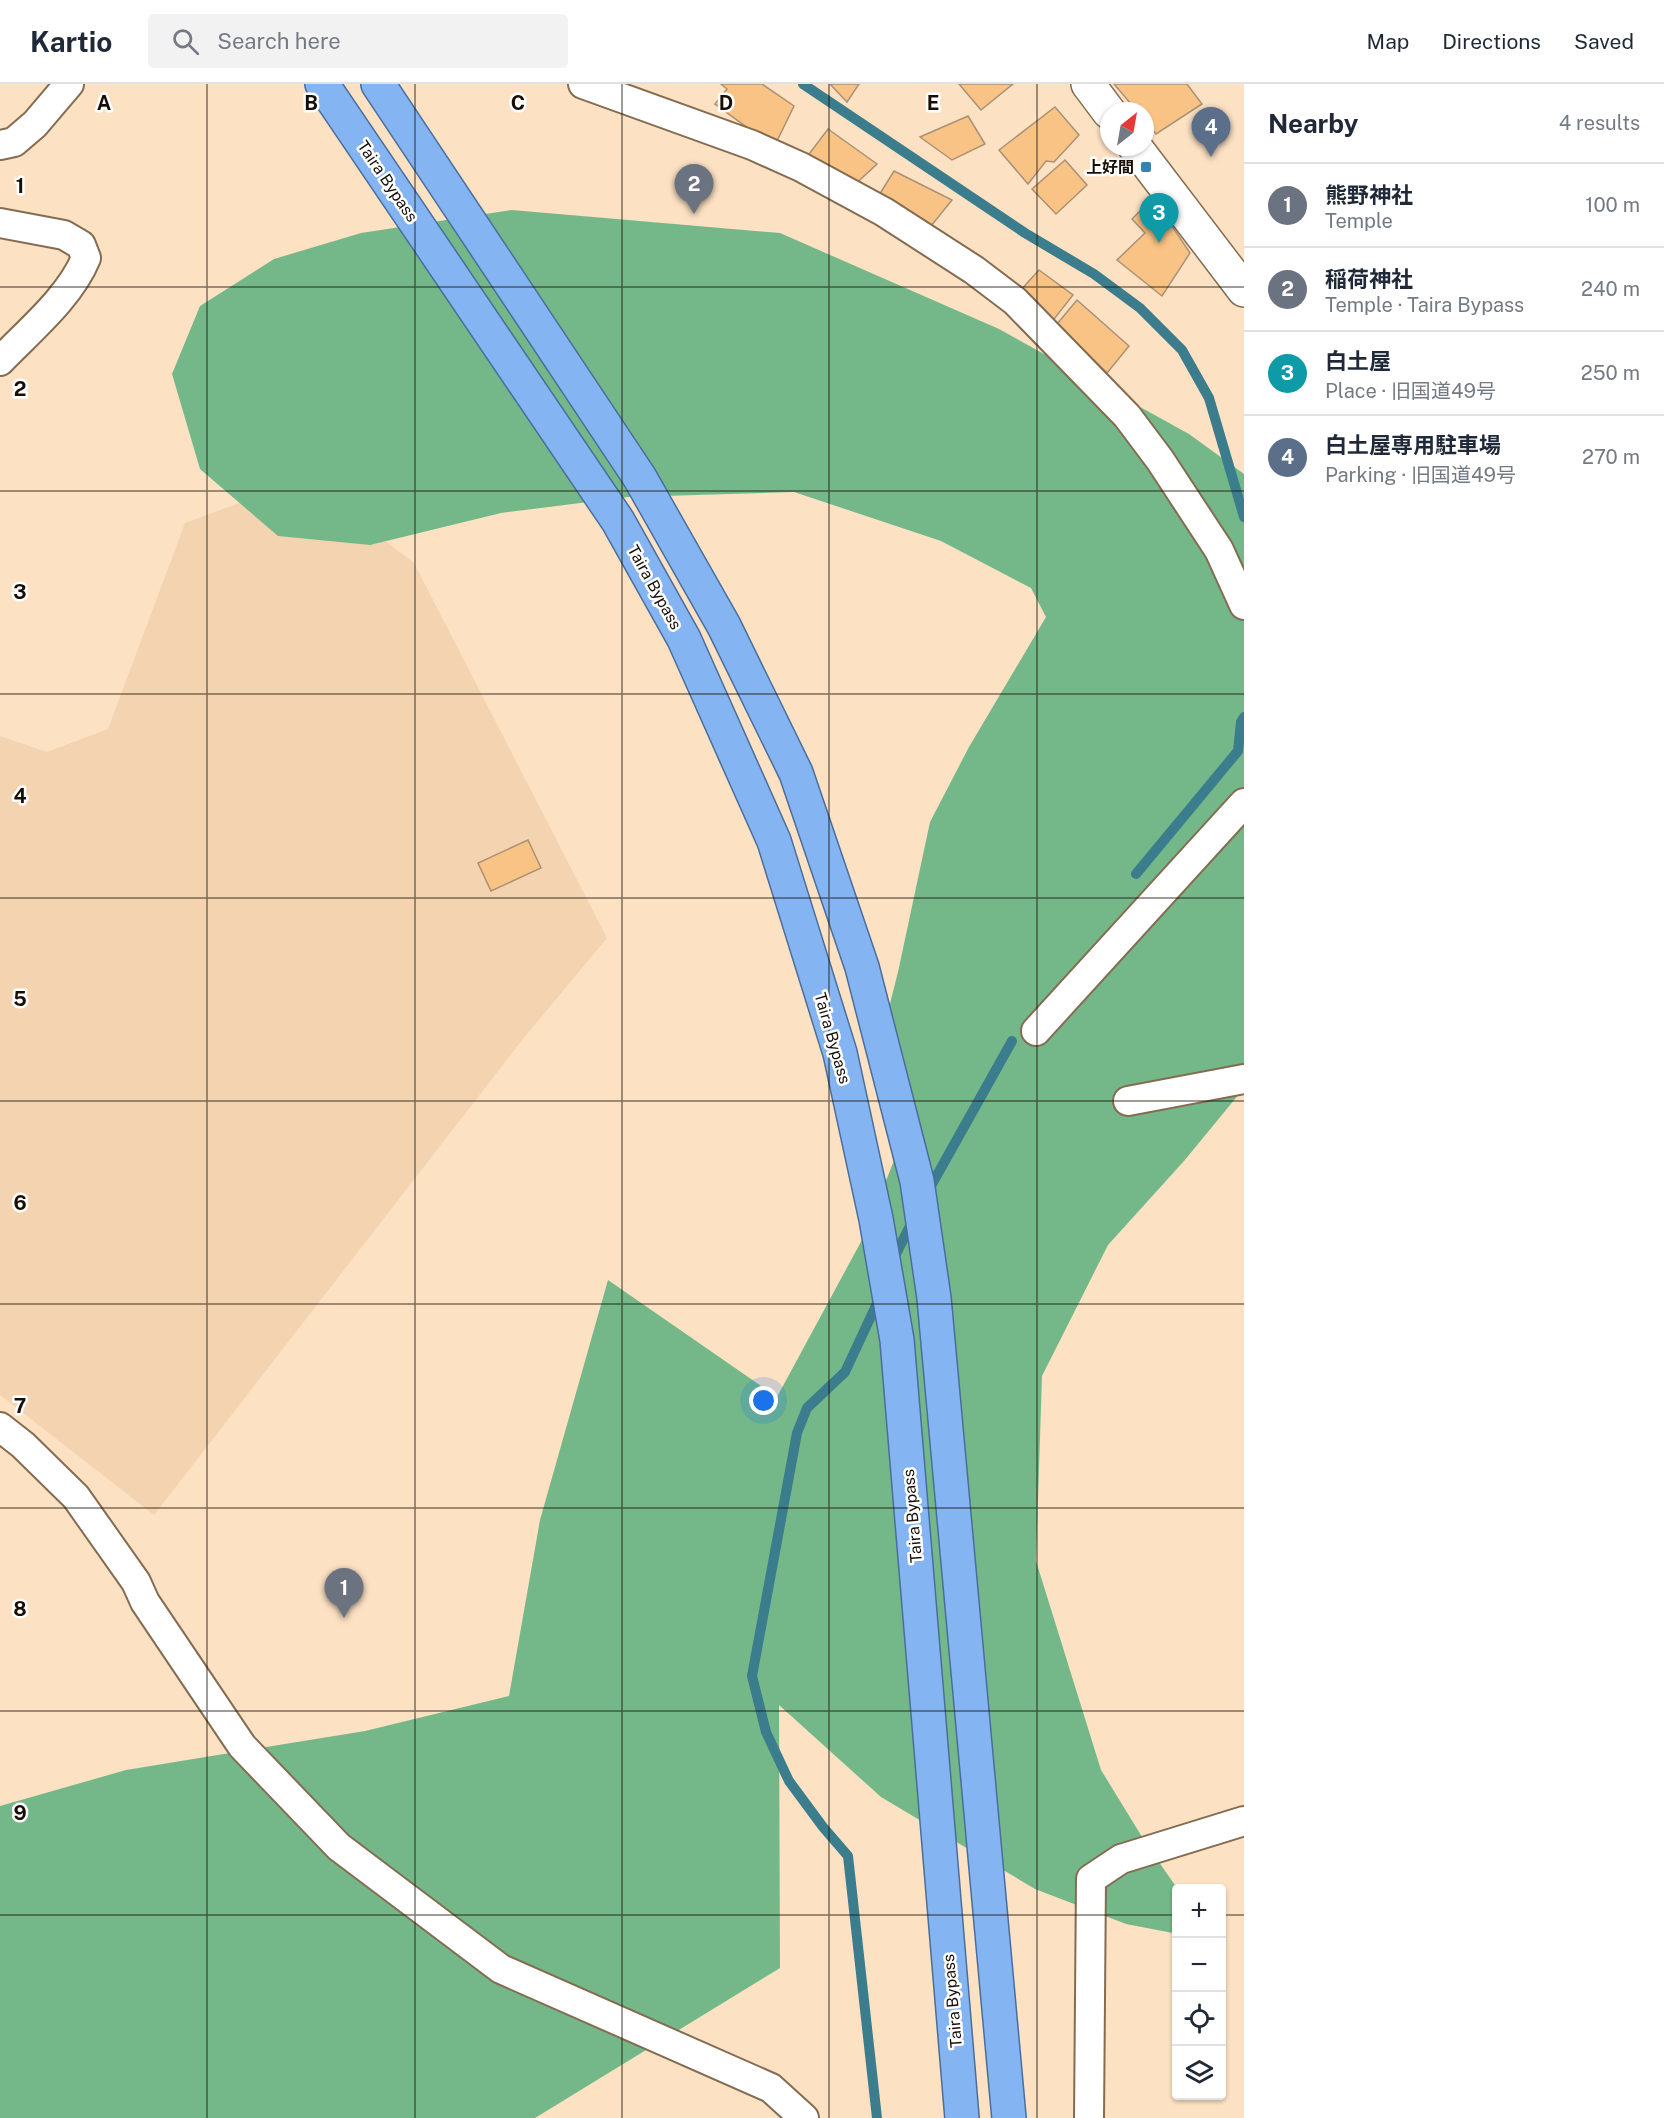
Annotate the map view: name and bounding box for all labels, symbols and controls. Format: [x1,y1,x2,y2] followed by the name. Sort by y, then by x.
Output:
[148,14,568,68] search box
[30,25,112,58] text: Kartio
[169,25,202,58] icon: search
[217,28,341,54] text: Search here
[1367,29,1409,54] text: Map
[1442,29,1541,54] text: Directions
[1574,29,1634,54] text: Saved
[97,91,111,115] text: A
[304,91,318,115] text: B
[511,91,525,115] text: C
[719,91,733,115] text: D
[927,91,939,115] text: E
[1100,102,1154,156] north arrow
[1192,107,1230,157] pin: 4
[1268,108,1358,139] text: Nearby
[1559,111,1640,135] text: 4 results
[353,137,422,225] street label: Taira Bypass
[1086,158,1134,177] place label: 上好間
[1139,160,1153,174] marker: 上好間
[674,164,714,214] pin: 2
[16,174,24,198] text: 1
[1325,182,1413,208] text: 熊野神社
[1283,193,1292,217] text: 1
[1585,193,1640,217] text: 100 m
[1140,194,1178,243] pin: 3
[1325,209,1393,233] text: Temple
[1325,266,1413,292] text: 稲荷神社
[1281,277,1294,301] text: 2
[1581,277,1640,301] text: 240 m
[1325,293,1524,317] text: Temple · Taira Bypass
[1325,348,1391,374] text: 白土屋
[1281,361,1294,385] text: 3
[1581,361,1640,385] text: 250 m
[14,377,26,401] text: 2
[1325,379,1496,403] text: Place · 旧国道49号
[1325,432,1501,458] text: 白土屋専用駐車場
[1281,445,1294,469] text: 4
[1582,445,1640,469] text: 270 m
[1325,463,1516,487] text: Parking · 旧国道49号
[624,542,686,633] street label: Taira Bypass
[13,580,27,604] text: 3
[13,784,27,808] text: 4
[13,987,27,1011] text: 5
[810,990,855,1086] street label: Taira Bypass
[13,1191,27,1215] text: 6
[749,1386,778,1415] your location
[14,1394,26,1418] text: 7
[899,1468,926,1563] street label: Taira Bypass
[324,1568,364,1618] pin: 1
[13,1597,27,1621] text: 8
[13,1801,27,1825] text: 9
[1172,1884,1226,2100] map controls
[1172,1884,1226,1938] button: +
[1172,1938,1226,1992] button: −
[939,1953,966,2048] street label: Taira Bypass
[1172,1992,1226,2046] button: locate
[1172,2046,1226,2100] button: layers

